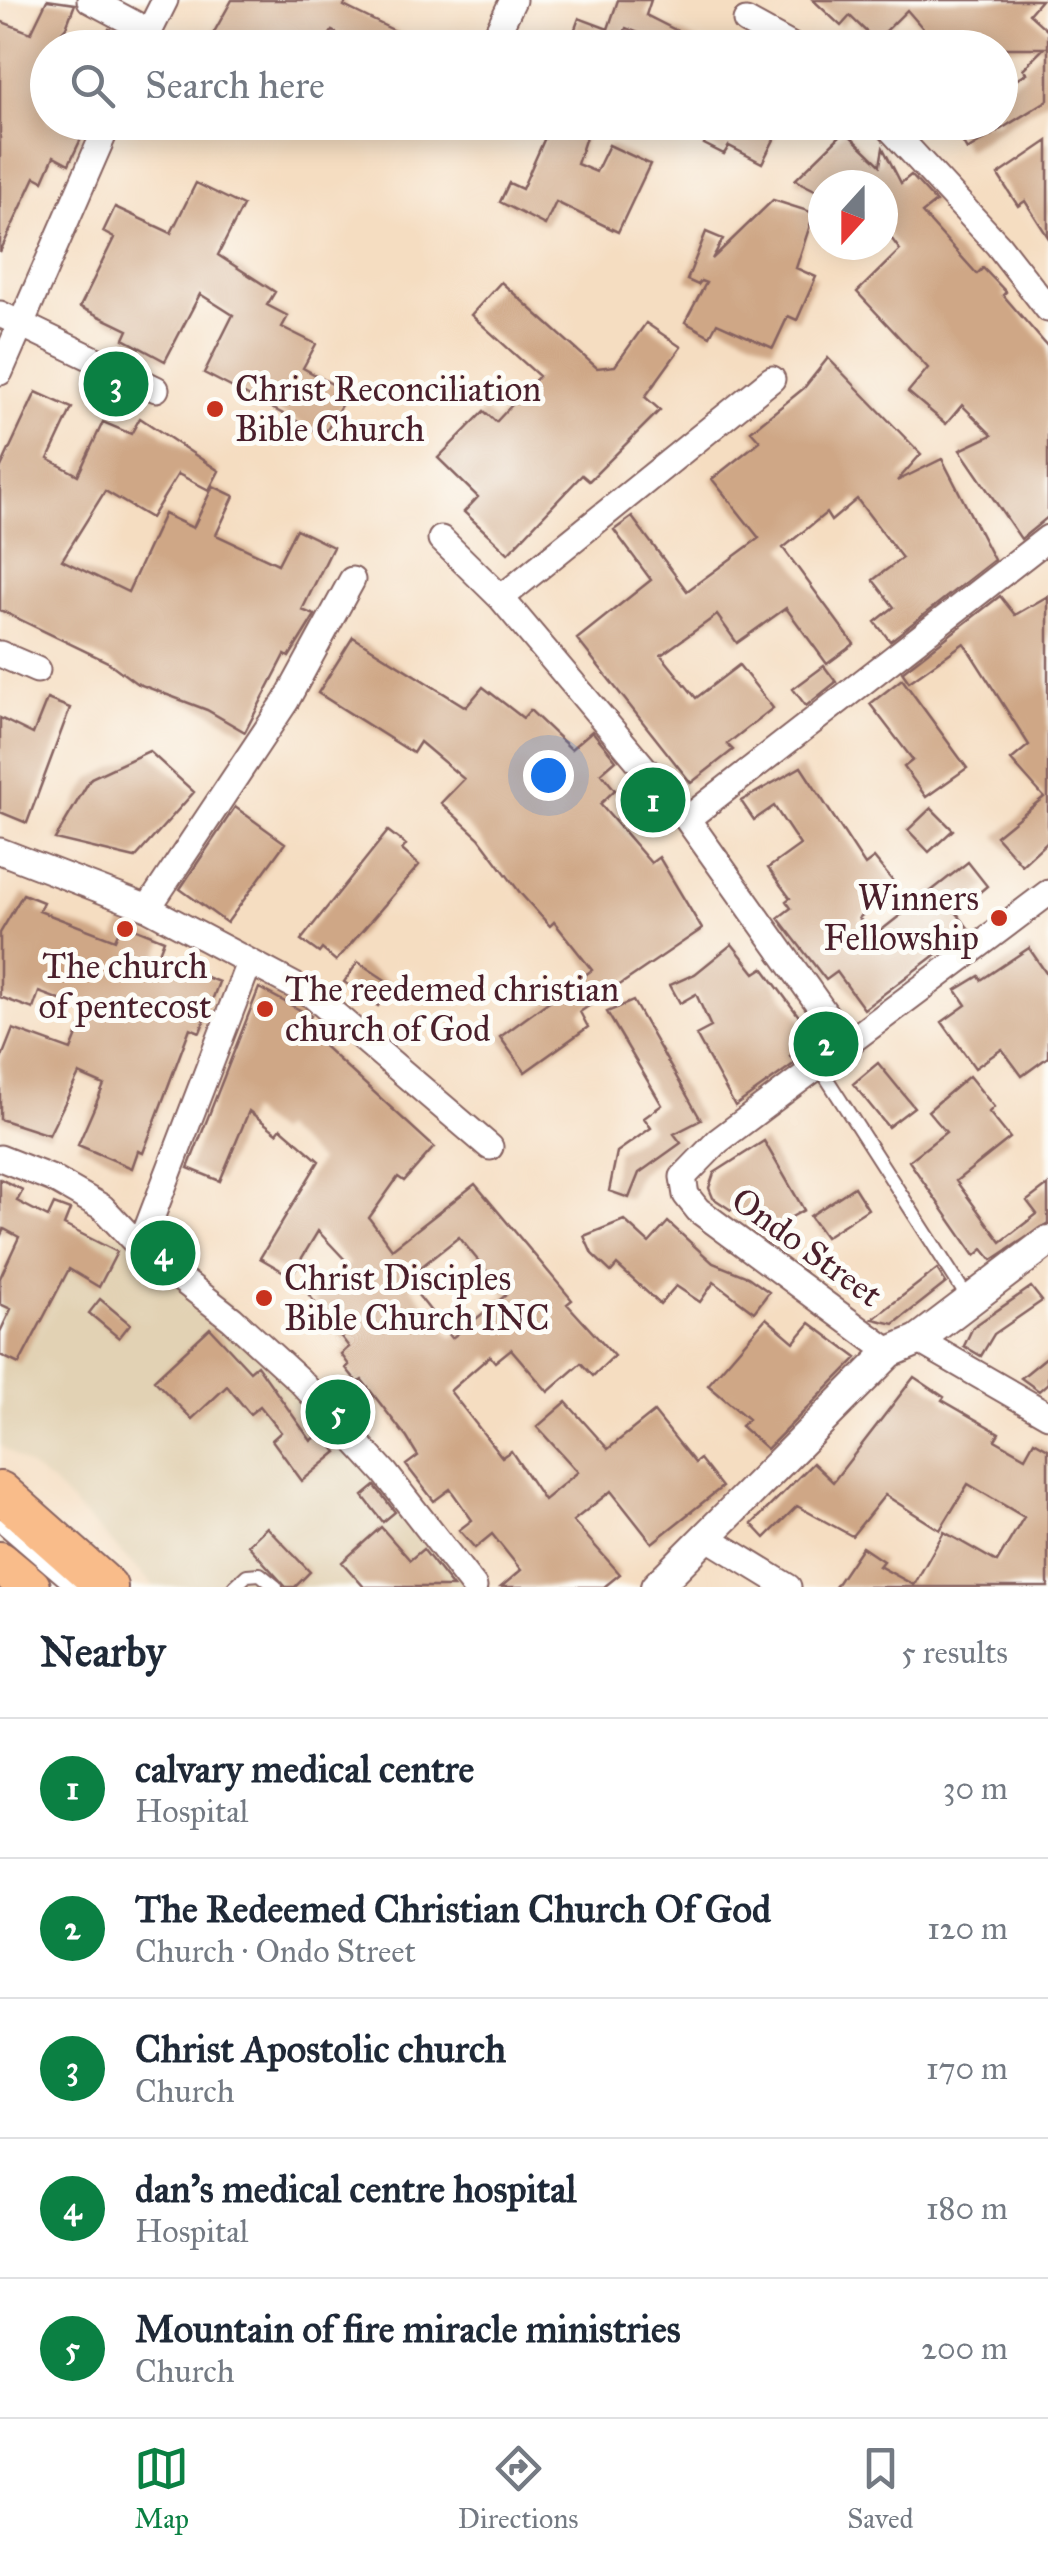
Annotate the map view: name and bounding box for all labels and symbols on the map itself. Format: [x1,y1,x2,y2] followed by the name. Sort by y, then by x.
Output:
[808,170,898,260] north arrow
[84,346,148,422] pin: 3
[235,368,541,451] place label: Christ Reconciliation Bible Church
[204,398,226,420] marker: Christ Reconciliation Bible Church
[523,750,574,801] your location
[620,762,686,838] pin: 1
[824,877,979,960] place label: Winners Fellowship
[988,907,1010,929] marker: Winners Fellowship
[114,918,136,940] marker: The church of pentecost
[39,945,211,1028] place label: The church of pentecost
[285,968,619,1051] place label: The reedemed christian church of God
[254,998,276,1020] marker: The reedemed christian church of God
[794,1006,858,1082] pin: 2
[723,1178,890,1316] street label: Ondo Street
[130,1216,196,1290] pin: 4
[284,1257,550,1340] place label: Christ Disciples Bible Church INC
[253,1287,275,1309] marker: Christ Disciples Bible Church INC
[306,1374,370,1450] pin: 5

